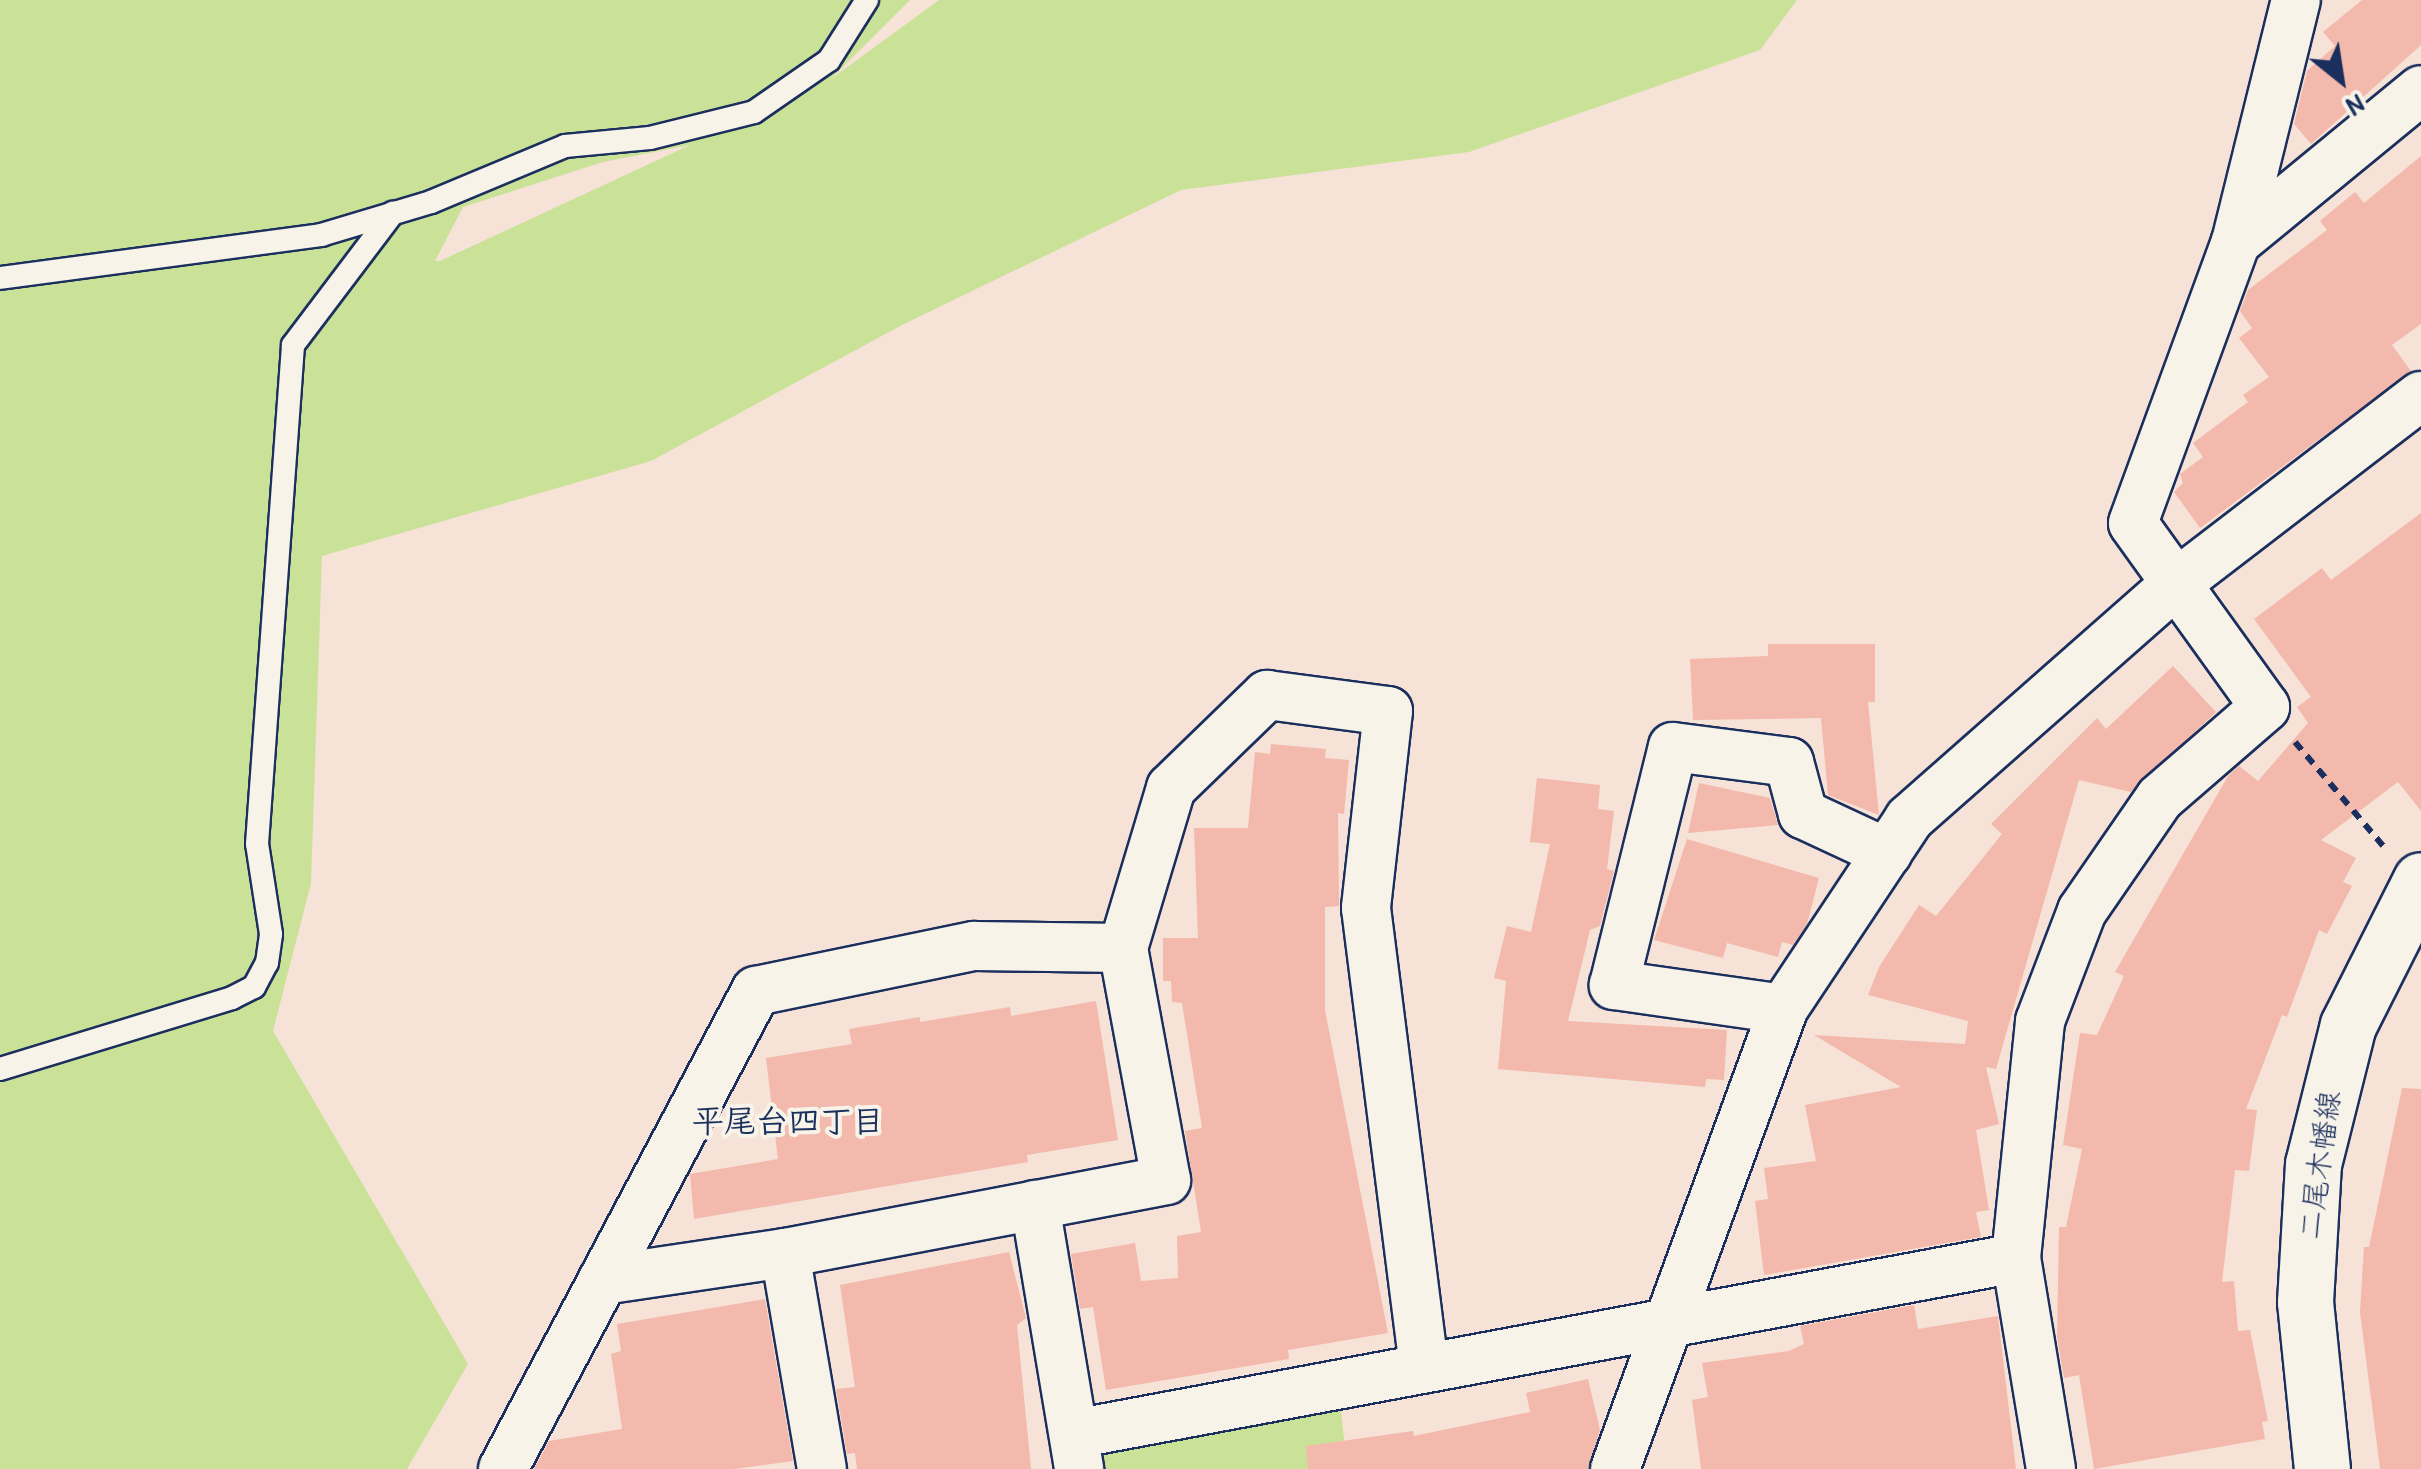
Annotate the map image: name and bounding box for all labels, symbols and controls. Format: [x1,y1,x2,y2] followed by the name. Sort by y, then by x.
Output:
[2291,30,2391,130] north arrow
[2340,86,2372,126] text: N
[2291,1088,2347,1242] street label: 二尾木幡線
[692,1102,884,1140] district label: 平尾台四丁目

